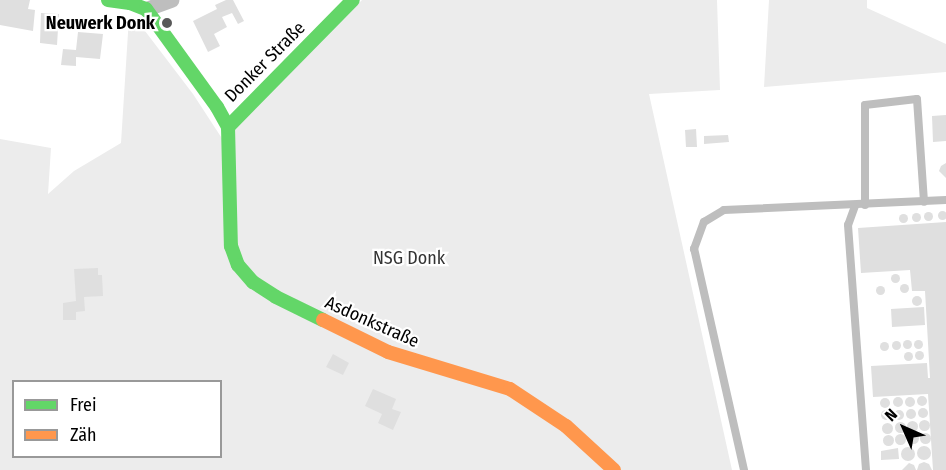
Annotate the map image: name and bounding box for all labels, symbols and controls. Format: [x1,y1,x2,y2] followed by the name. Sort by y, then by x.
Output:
[46,12,155,34] place label: Neuwerk Donk
[160,16,174,30] marker: Neuwerk Donk
[220,17,310,107] street label: Donker Straße
[373,247,445,269] park label: NSG Donk
[322,292,422,352] street label: Asdonkstraße
[12,380,222,458] legend
[70,394,96,416] text: Frei
[874,398,934,458] north arrow
[881,405,901,425] text: N
[70,424,97,446] text: Zäh

